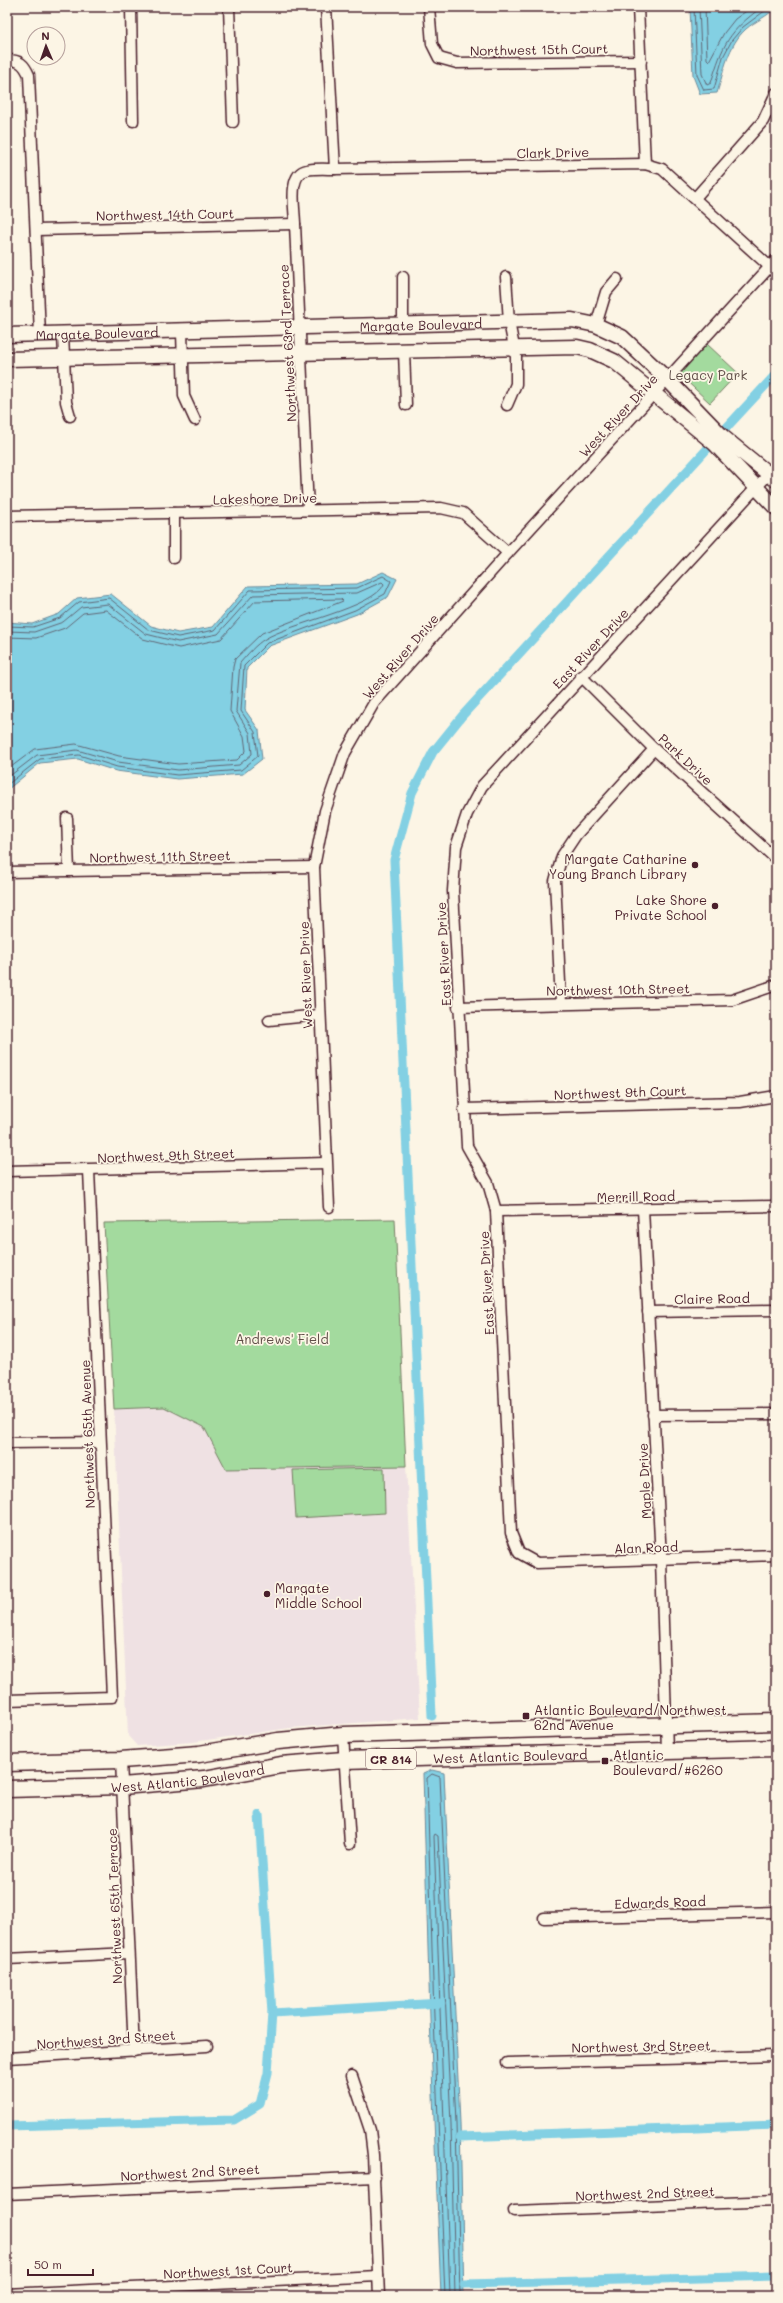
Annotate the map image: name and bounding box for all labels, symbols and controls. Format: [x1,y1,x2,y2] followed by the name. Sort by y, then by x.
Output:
[26,26,66,66] north arrow
[41,28,50,43] text: N
[470,39,608,59] street label: Northwest 15th Court
[517,143,589,161] street label: Clark Drive
[96,204,235,224] street label: Northwest 14th Court
[274,264,300,422] street label: Northwest 63rd Terrace
[359,314,482,334] street label: Margate Boulevard
[35,322,159,343] street label: Margate Boulevard
[669,366,747,383] park label: Legacy Park
[575,370,661,460] street label: West River Drive
[213,489,317,507] street label: Lakeshore Drive
[548,604,632,692] street label: East River Drive
[358,610,442,702] street label: West River Drive
[655,730,717,788] street label: Park Drive
[89,846,231,866] street label: Northwest 11th Street
[549,850,687,882] place label: Margate Catharine Young Branch Library
[690,860,700,870] marker: Margate Catharine Young Branch Library
[615,891,707,923] place label: Lake Shore Private School
[710,901,720,911] marker: Lake Shore Private School
[432,902,454,1006] street label: East River Drive
[295,921,315,1029] street label: West River Drive
[546,979,690,999] street label: Northwest 10th Street
[554,1081,687,1103] street label: Northwest 9th Court
[97,1144,235,1166] street label: Northwest 9th Street
[597,1187,675,1205] street label: Merrill Road
[475,1231,497,1335] street label: East River Drive
[674,1289,750,1307] street label: Claire Road
[235,1330,329,1347] park label: Andrews' Field
[76,1359,98,1509] street label: Northwest 65th Avenue
[634,1442,654,1520] street label: Maple Drive
[614,1537,678,1557] street label: Alan Road
[275,1579,362,1611] place label: Margate Middle School
[262,1589,272,1599] marker: Margate Middle School
[534,1701,727,1733] place label: Atlantic Boulevard/Northwest 62nd Avenue
[521,1711,531,1721] marker: Atlantic Boulevard/Northwest 62nd Avenue
[433,1745,588,1766] street label: West Atlantic Boulevard
[613,1746,723,1778] place label: Atlantic Boulevard/#6260
[366,1749,416,1769] road number: CR 814
[600,1756,610,1766] marker: Atlantic Boulevard/#6260
[110,1760,266,1795] street label: West Atlantic Boulevard
[103,1828,125,1984] street label: Northwest 65th Terrace
[614,1892,706,1912] street label: Edwards Road
[36,2026,176,2052] street label: Northwest 3rd Street
[571,2036,711,2056] street label: Northwest 3rd Street
[120,2160,260,2184] street label: Northwest 2nd Street
[575,2182,715,2204] street label: Northwest 2nd Street
[28,2251,93,2277] scale bar
[34,2256,62,2272] text: 50 m
[163,2258,293,2282] street label: Northwest 1st Court

